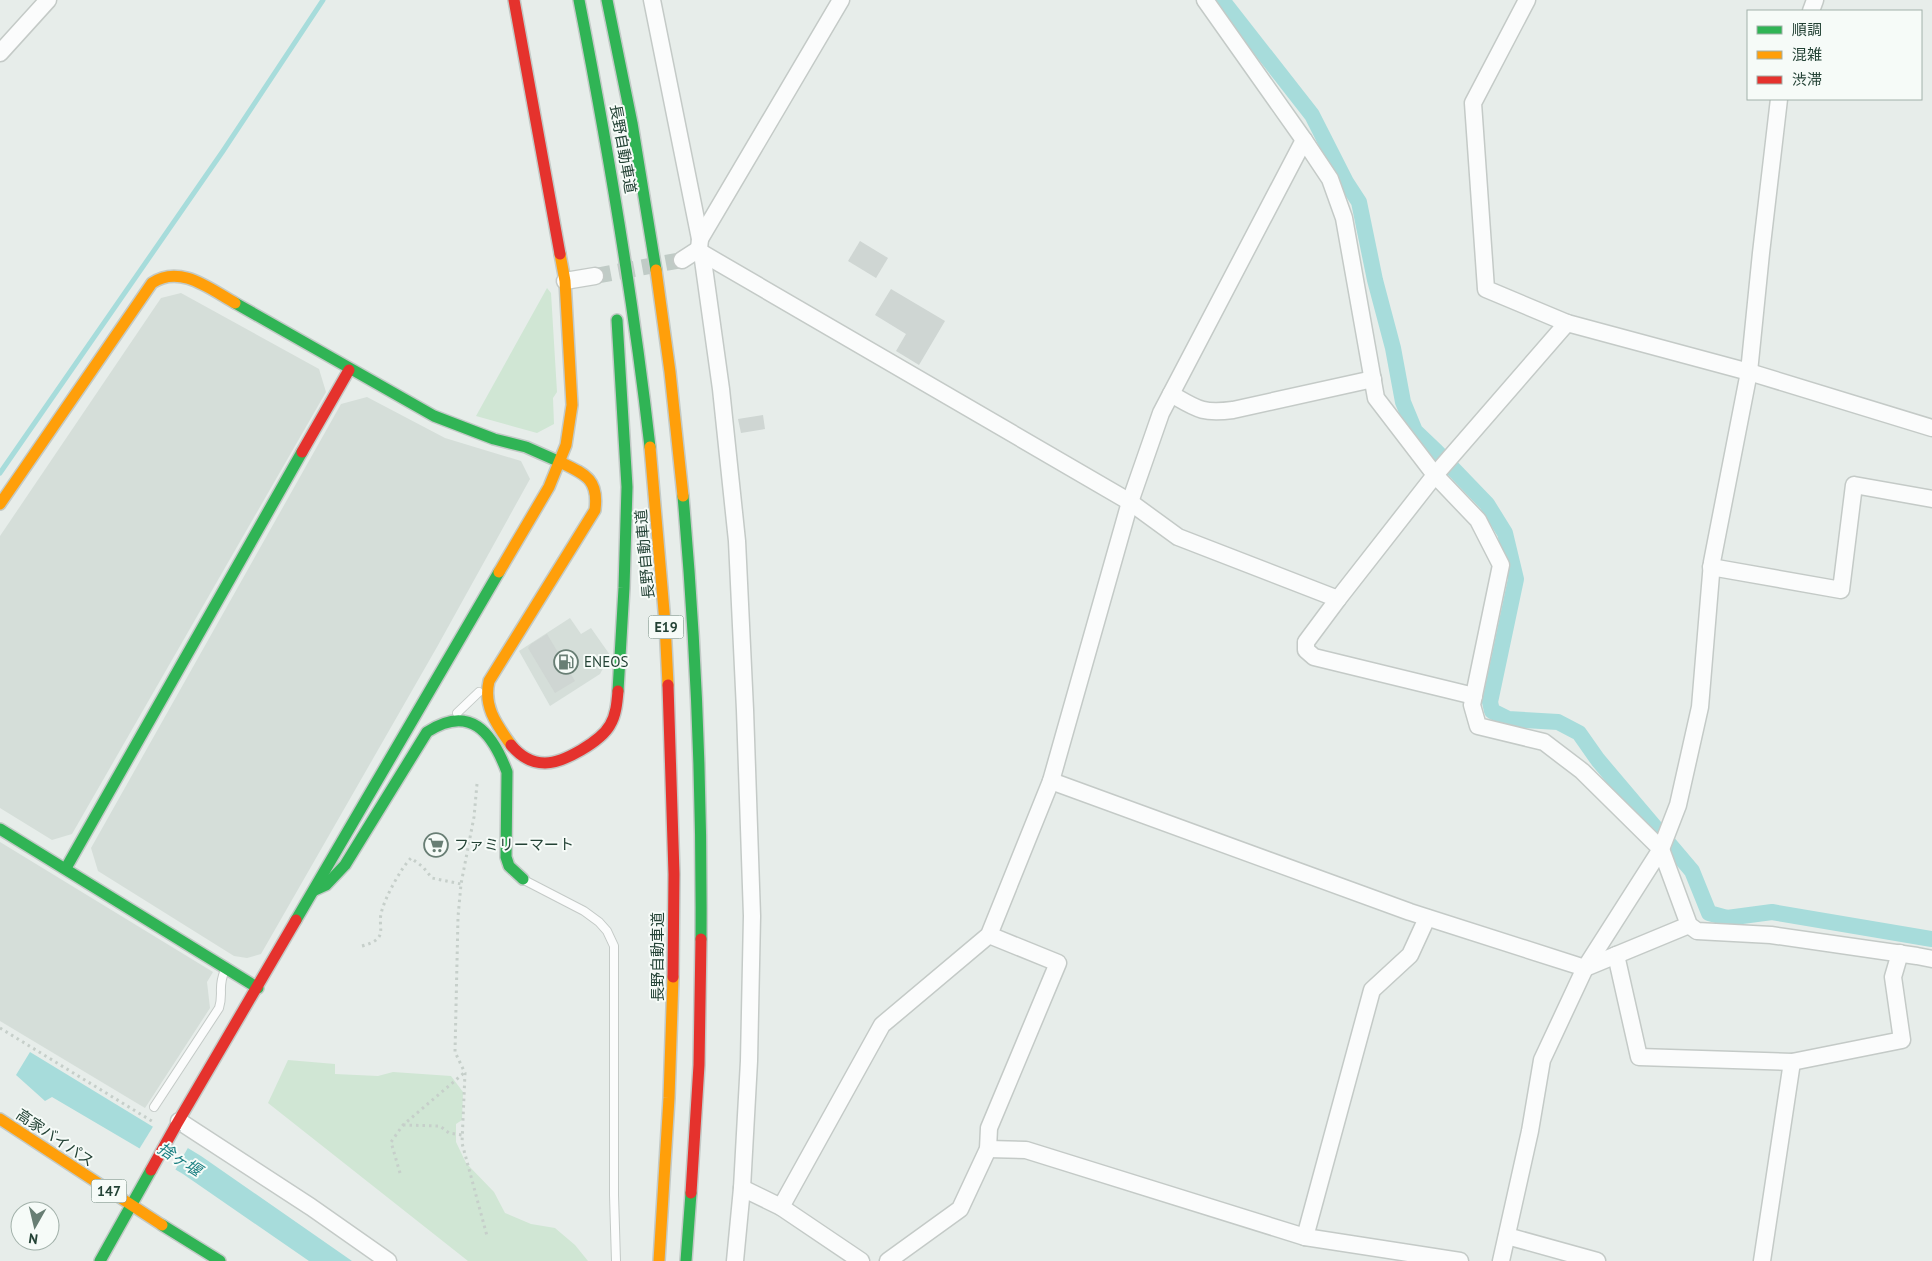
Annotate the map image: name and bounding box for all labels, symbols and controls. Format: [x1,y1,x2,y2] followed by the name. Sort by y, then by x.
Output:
[1747,10,1922,100] legend
[1792,20,1822,39] text: 順調
[1792,45,1822,64] text: 混雑
[1792,70,1822,89] text: 渋滞
[606,103,641,195] street label: 長野自動車道
[631,508,658,600] street label: 長野自動車道
[648,616,684,638] road number: E19
[553,649,579,675] fuel station icon: ENEOS
[584,652,628,671] place label: ENEOS
[423,832,449,858] supermarket icon: ファミリーマート
[454,835,574,854] place label: ファミリーマート
[648,912,667,1002] street label: 長野自動車道
[13,1105,98,1171] street label: 高家バイパス
[154,1138,208,1182] water label: 捨ヶ堰
[92,1180,126,1202] road number: 147
[10,1201,60,1251] north arrow
[27,1229,39,1248] text: N

